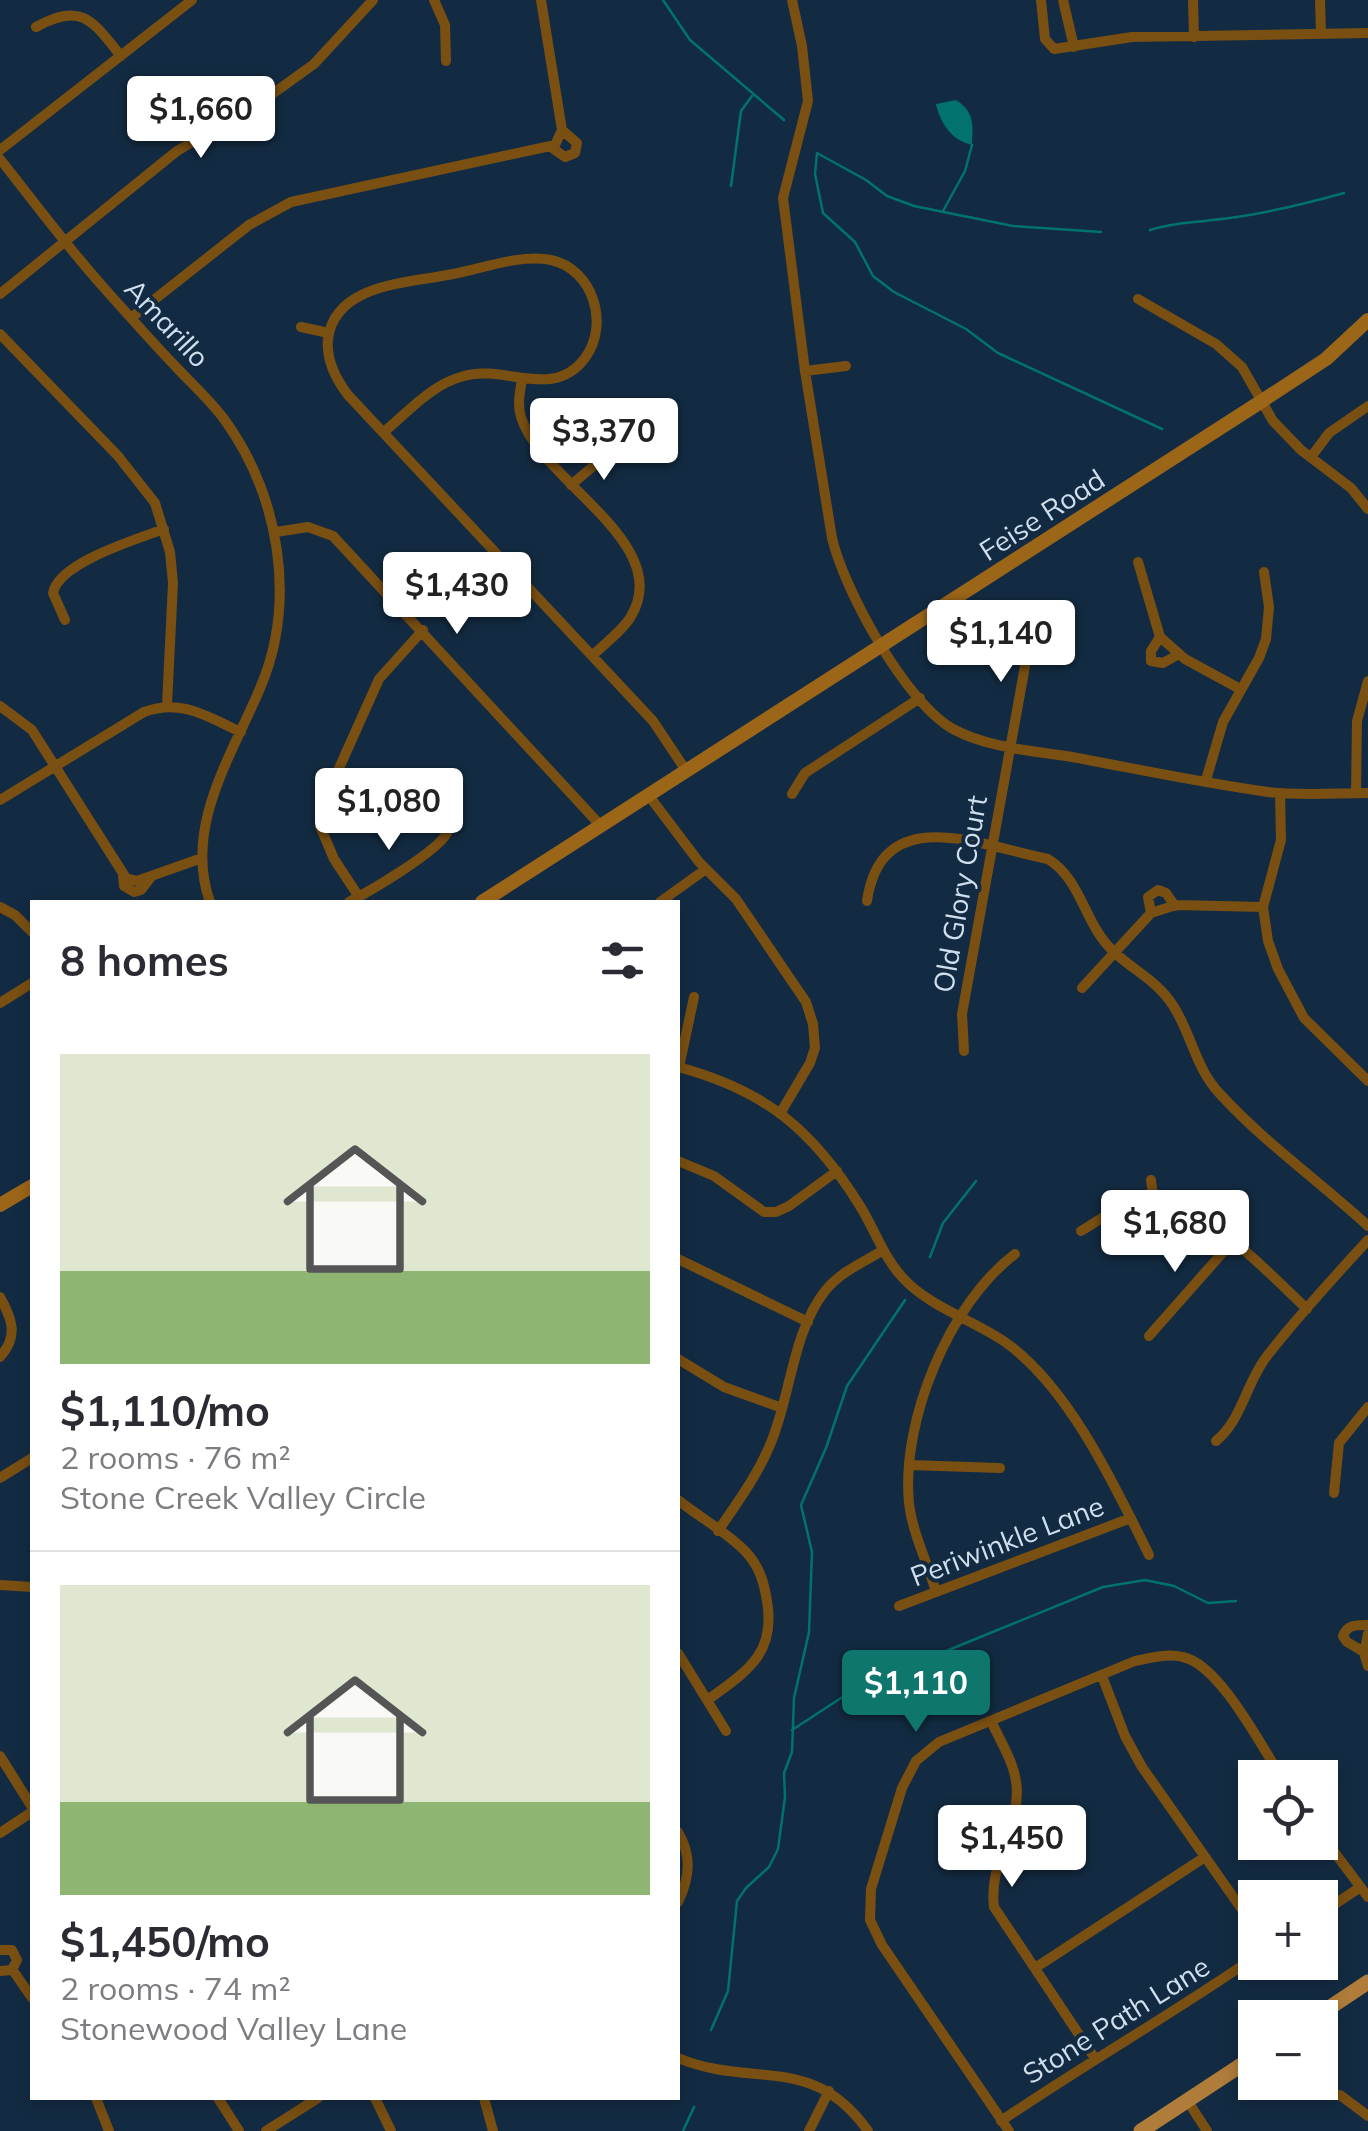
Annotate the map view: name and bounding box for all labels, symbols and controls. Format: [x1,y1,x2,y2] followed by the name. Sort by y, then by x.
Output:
[120,76,282,161] pin: $1,660
[149,88,253,128] text: $1,660
[118,271,217,374] street label: Amarillo
[523,398,685,483] pin: $3,370
[552,410,656,450] text: $3,370
[973,461,1111,568] street label: Feise Road
[376,552,538,637] pin: $1,430
[405,564,509,604] text: $1,430
[920,600,1082,685] pin: $1,140
[949,612,1053,652] text: $1,140
[308,768,470,853] pin: $1,080
[337,780,441,820] text: $1,080
[925,792,994,995] street label: Old Glory Court
[595,933,650,988] icon: filters
[60,934,229,987] text: 8 homes
[265,1119,445,1299] icon: home
[1094,1190,1256,1275] pin: $1,680
[1123,1202,1227,1242] text: $1,680
[60,1384,270,1437] text: $1,110/mo
[60,1437,291,1477] text: 2 rooms · 76 m²
[60,1477,426,1517] text: Stone Creek Valley Circle
[905,1488,1109,1593] street label: Periwinkle Lane
[265,1650,445,1830] icon: home
[835,1650,997,1735] pin: $1,110
[864,1662,968,1702] text: $1,110
[1238,1760,1338,2100] map controls
[1238,1760,1338,1860] button: locate
[931,1805,1093,1890] pin: $1,450
[960,1817,1064,1857] text: $1,450
[1238,1880,1338,1980] button: +
[60,1915,270,1968] text: $1,450/mo
[1016,1948,1216,2091] street label: Stone Path Lane
[60,1968,291,2008] text: 2 rooms · 74 m²
[1238,2000,1338,2100] button: −
[60,2008,407,2048] text: Stonewood Valley Lane

